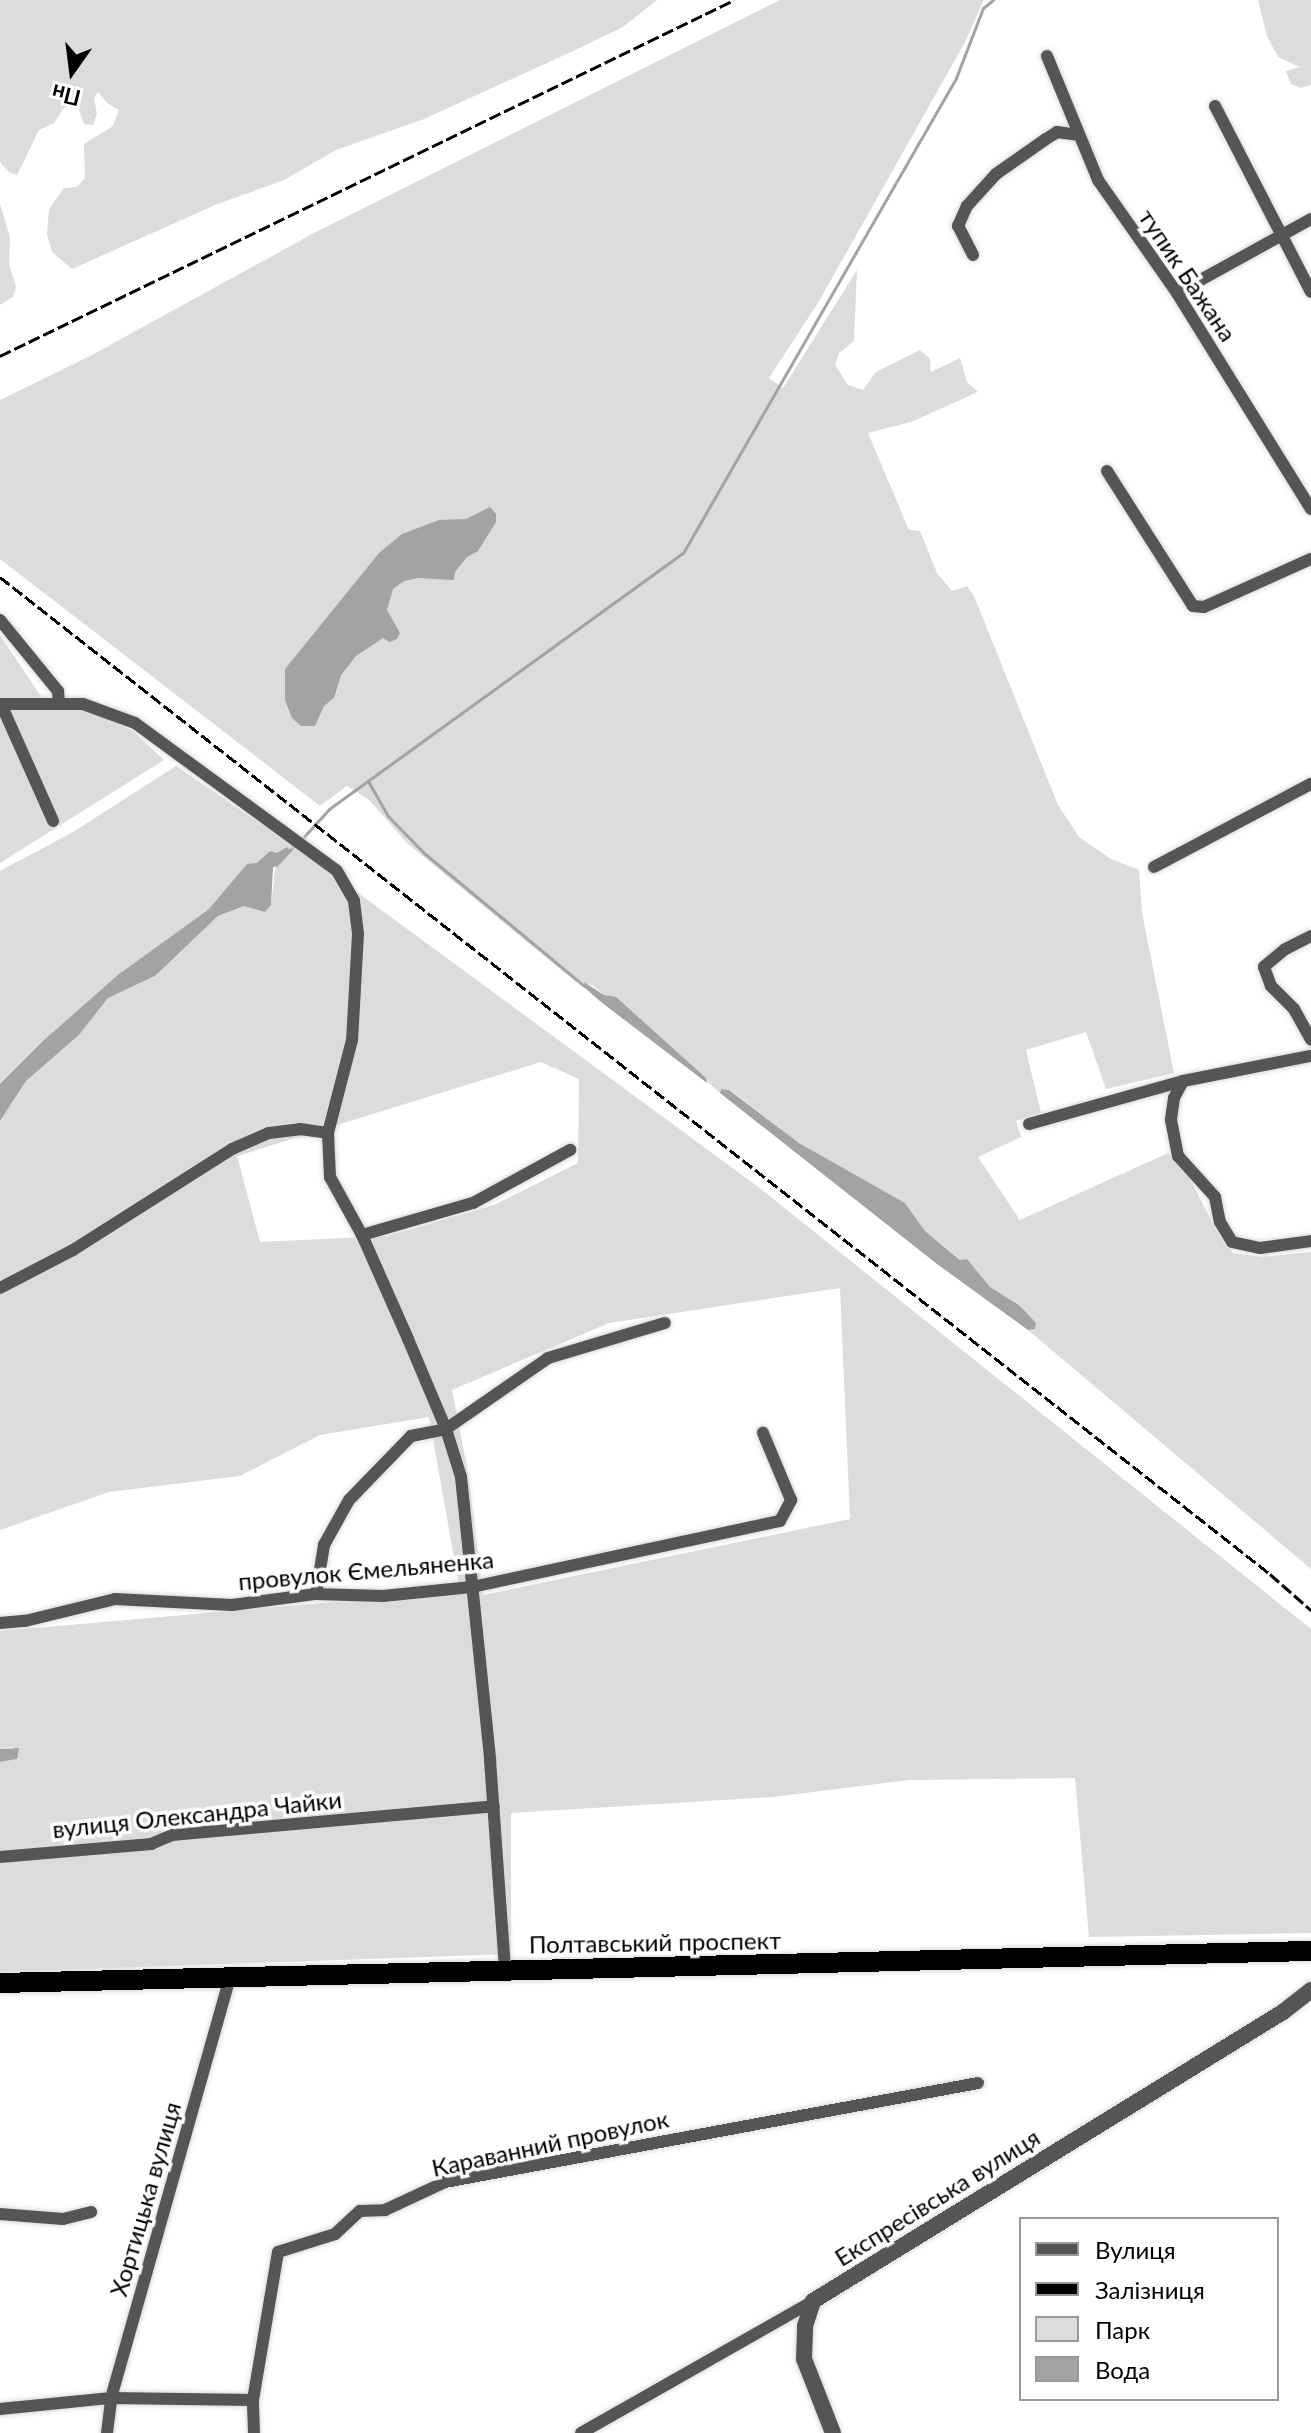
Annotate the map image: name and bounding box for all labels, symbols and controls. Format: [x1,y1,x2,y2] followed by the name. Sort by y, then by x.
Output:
[32,32,112,112] north arrow
[49,79,83,112] text: Пн
[1133,203,1243,347] street label: тупик Бажана
[237,1544,495,1596] street label: провулок Ємельяненка
[51,1784,343,1844] street label: вулиця Олександра Чайки
[529,1925,781,1959] street label: Полтавський проспект
[103,2099,187,2299] street label: Хортицька вулиця
[429,2104,671,2182] street label: Караванний провулок
[829,2122,1045,2272] street label: Експресівська вулиця
[1019,2217,1279,2401] legend
[1095,2235,1176,2264] text: Вулиця
[1095,2275,1205,2304] text: Залізниця
[1095,2315,1150,2344] text: Парк
[1095,2355,1150,2384] text: Вода

